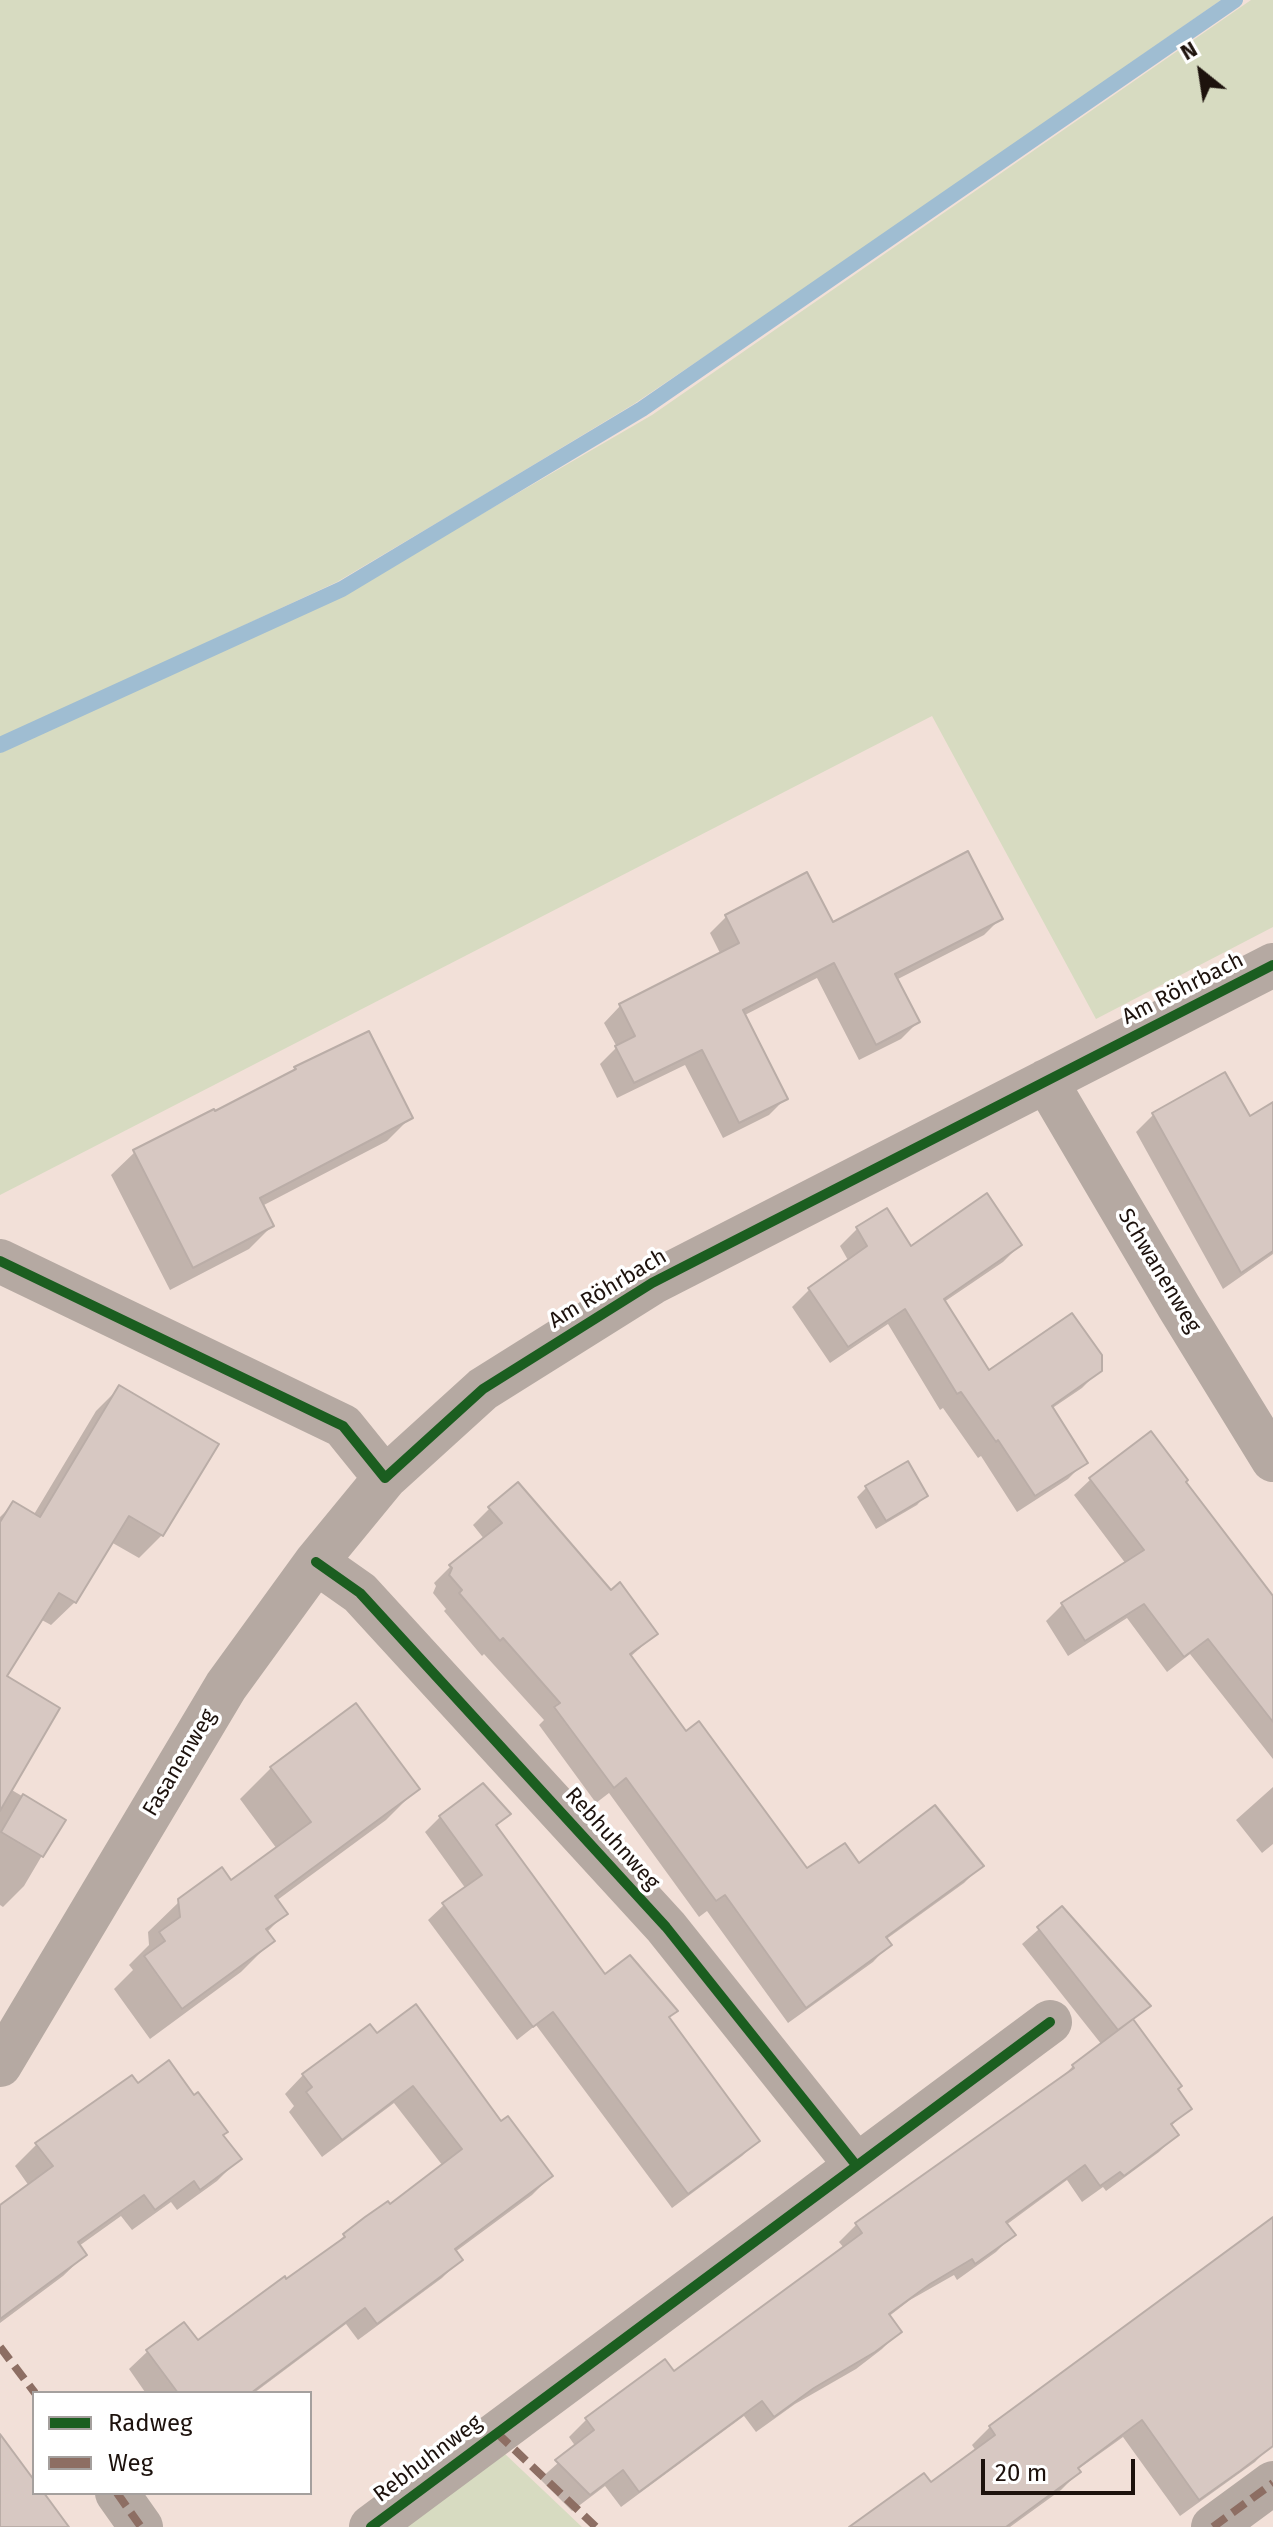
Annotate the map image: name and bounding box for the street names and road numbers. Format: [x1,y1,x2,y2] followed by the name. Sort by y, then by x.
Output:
[1118,947,1248,1031] street label: Am Röhrbach
[1112,1204,1206,1338] street label: Schwanenweg
[544,1244,672,1334] street label: Am Röhrbach
[138,1705,222,1821] street label: Fasanenweg
[559,1782,665,1896] street label: Rebhuhnweg
[369,2410,487,2508] street label: Rebhuhnweg

